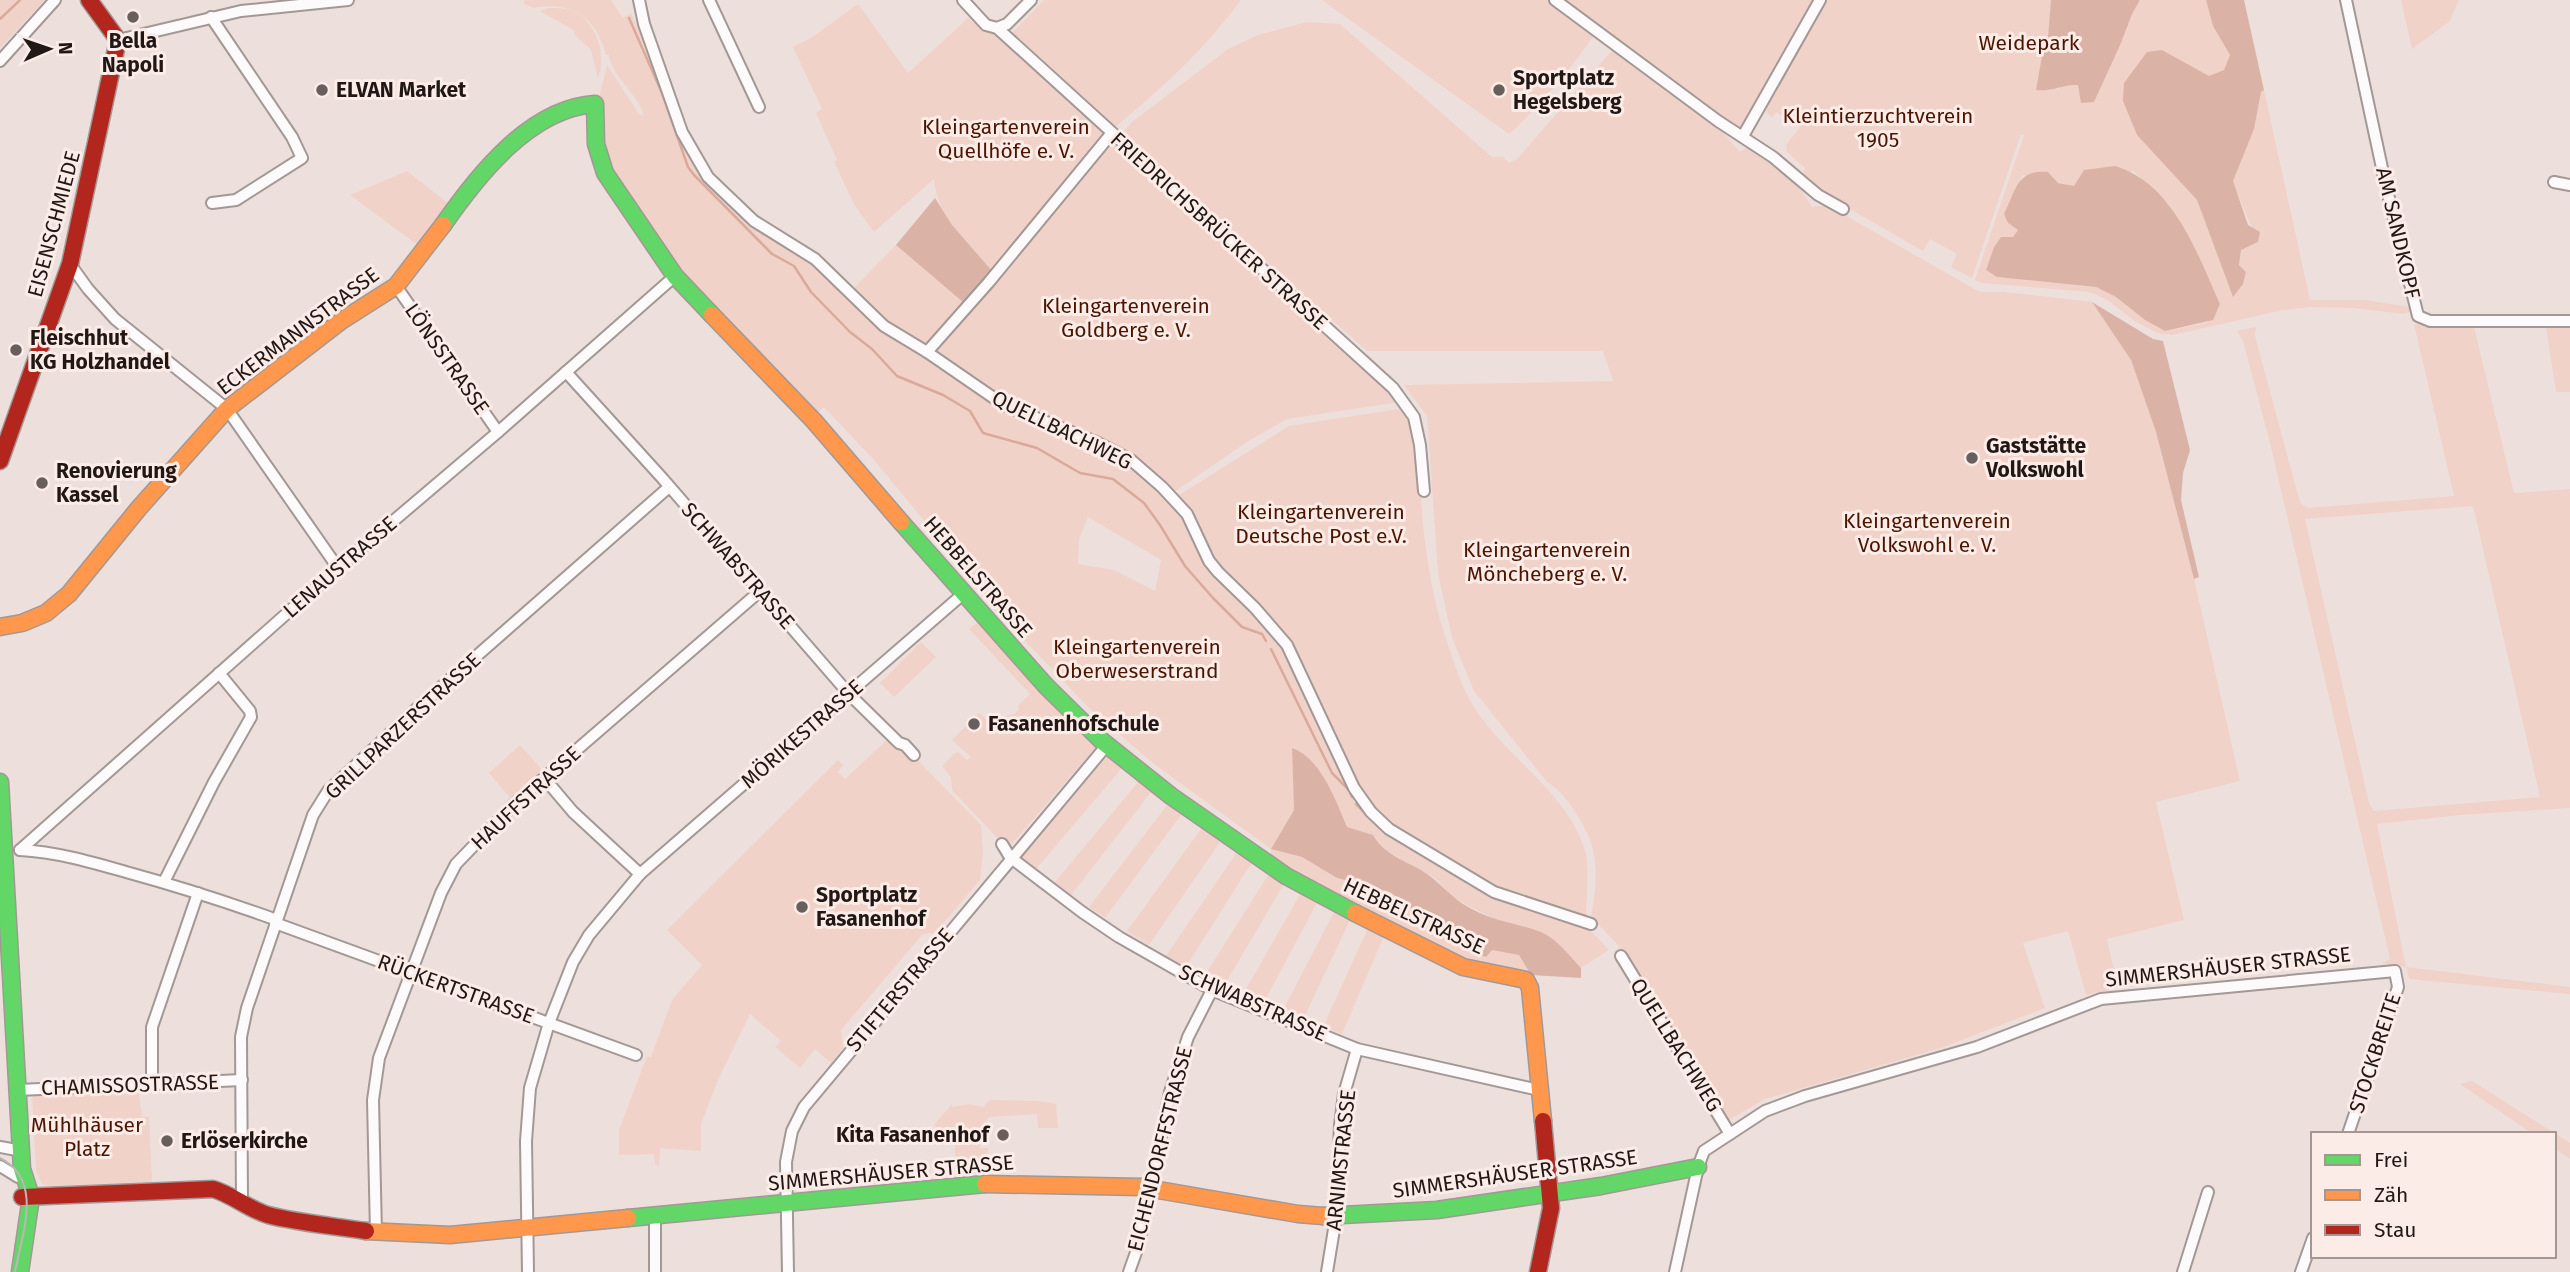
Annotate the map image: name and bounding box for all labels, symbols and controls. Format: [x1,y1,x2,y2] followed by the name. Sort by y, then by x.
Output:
[125,9,141,25] marker: Bella Napoli
[14,14,84,84] north arrow
[102,28,164,78] place label: Bella Napoli
[1978,30,2080,56] park label: Weidepark
[54,42,77,55] text: N
[1513,65,1622,115] place label: Sportplatz Hegelsberg
[336,77,467,103] place label: ELVAN Market
[314,82,330,98] marker: ELVAN Market
[1491,82,1507,98] marker: Sportplatz Hegelsberg
[1783,103,1973,153] park label: Kleintierzuchtverein 1905
[922,114,1090,164] park label: Kleingartenverein Quellhöfe e. V.
[1105,126,1333,336] street label: FRIEDRICHSBRÜCKER STRASSE
[22,148,86,300] street label: EISENSCHMIEDE
[2370,165,2426,301] street label: AM SANDKOPF
[212,261,384,401] street label: ECKERMANNSTRASSE
[1042,293,1210,343] park label: Kleingartenverein Goldberg e. V.
[399,298,495,420] street label: LÖNSSTRASSE
[30,325,171,375] place label: Fleischhut KG Holzhandel
[8,342,24,358] marker: Fleischhut KG Holzhandel
[988,385,1136,475] street label: QUELLBACHWEG
[1985,433,2086,483] place label: Gaststätte Volkswohl
[1964,450,1980,466] marker: Gaststätte Volkswohl
[56,458,177,508] place label: Renovierung Kassel
[34,475,50,491] marker: Renovierung Kassel
[676,497,800,635] street label: SCHWABSTRASSE
[1235,499,1407,549] park label: Kleingartenverein Deutsche Post e.V.
[1843,508,2011,558] park label: Kleingartenverein Volkswohl e. V.
[278,511,402,623] street label: LENAUSTRASSE
[918,511,1038,643] street label: HEBBELSTRASSE
[1463,537,1631,587] park label: Kleingartenverein Möncheberg e. V.
[1053,634,1221,684] park label: Kleingartenverein Oberweserstrand
[320,647,486,805] street label: GRILLPARZERSTRASSE
[736,674,868,794] street label: MÖRIKESTRASSE
[988,711,1160,737] place label: Fasanenhofschule
[966,716,982,732] marker: Fasanenhofschule
[466,741,586,855] street label: HAUFFSTRASSE
[1339,872,1489,960] street label: HEBBELSTRASSE
[816,882,928,932] place label: Sportplatz Fasanenhof
[794,899,810,915] marker: Sportplatz Fasanenhof
[841,923,959,1057] street label: STIFTERSTRASSE
[2104,941,2352,993] street label: SIMMERSHÄUSER STRASSE
[374,949,538,1029] street label: RÜCKERTSTRASSE
[1175,959,1331,1047] street label: SCHWABSTRASSE
[1625,973,1727,1117] street label: QUELLBACHWEG
[2343,990,2407,1116] street label: STOCKBREITE
[1122,1044,1198,1254] street label: EICHENDORFFSTRASSE
[40,1069,220,1101] street label: CHAMISSOSTRASSE
[1321,1088,1361,1232] street label: ARNIMSTRASSE
[31,1112,143,1162] park label: Mühlhäuser Platz
[836,1122,992,1148] place label: Kita Fasanenhof
[995,1127,1011,1143] marker: Kita Fasanenhof
[181,1128,308,1154] place label: Erlöserkirche
[2311,1132,2556,1258] legend
[159,1133,175,1149] marker: Erlöserkirche
[1391,1144,1639,1204] street label: SIMMERSHÄUSER STRASSE
[2374,1147,2408,1173] text: Frei
[767,1149,1015,1197] street label: SIMMERSHÄUSER STRASSE
[2374,1182,2408,1208] text: Zäh
[2374,1217,2417,1243] text: Stau

